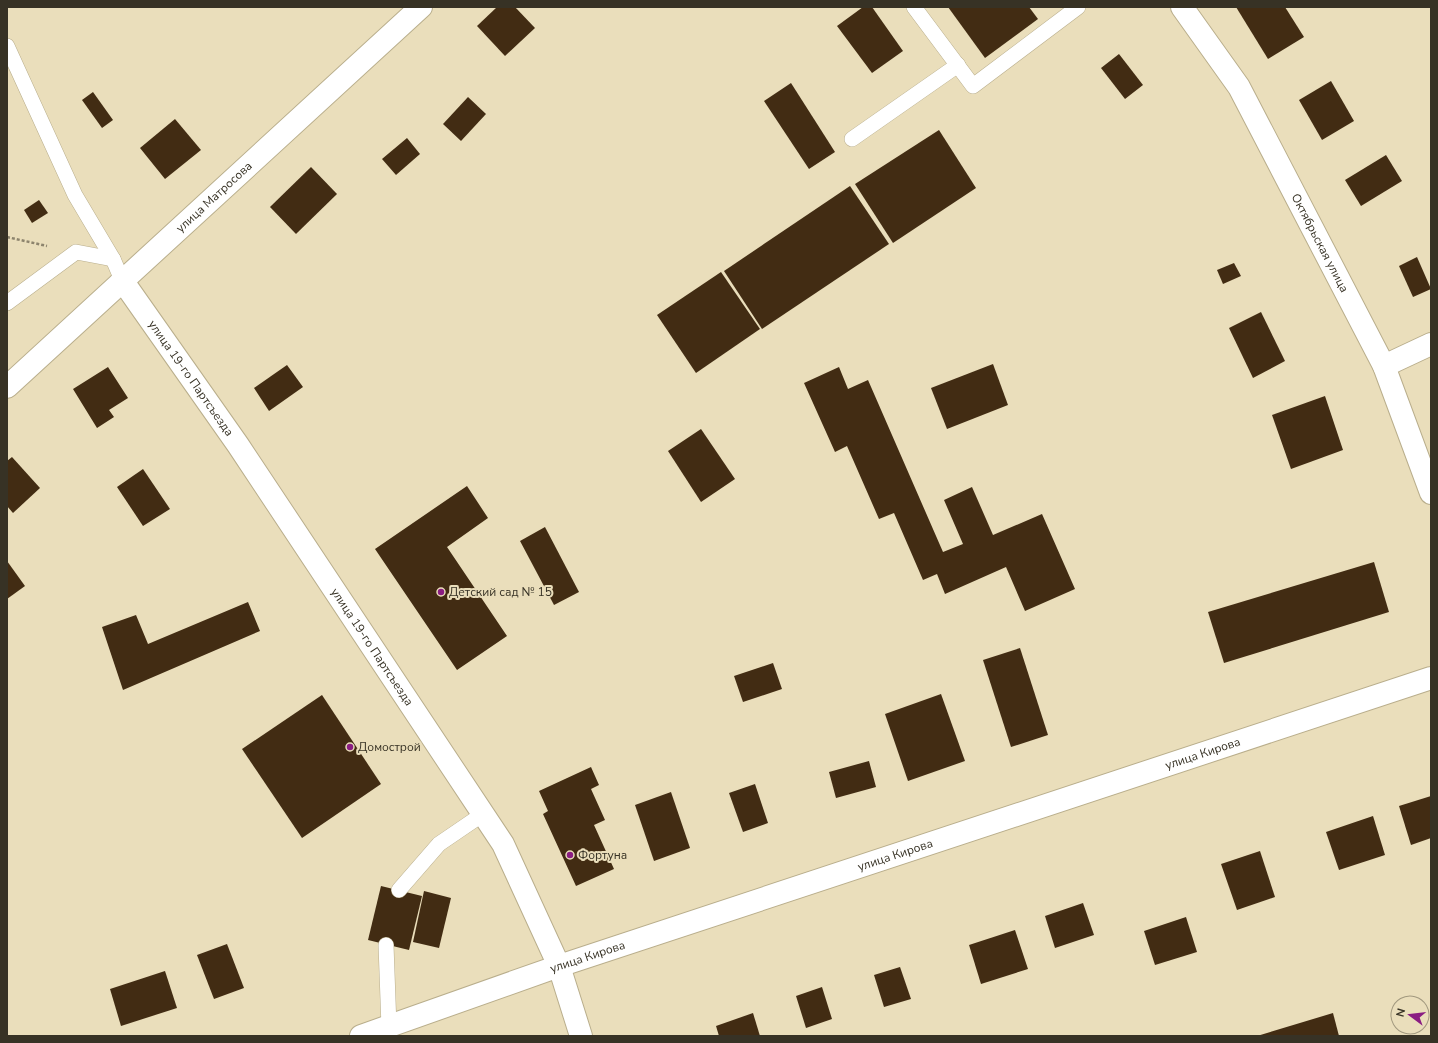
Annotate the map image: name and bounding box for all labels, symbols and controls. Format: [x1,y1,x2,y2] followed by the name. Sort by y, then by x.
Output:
[172,158,256,236] street label: улица Матросова
[1288,191,1352,295] street label: Октябрьская улица
[145,317,237,439] street label: улица 19-го Партсъезда
[449,584,552,600] place label: Детский сад № 15
[327,585,417,709] street label: улица 19-го Партсъезда
[436,587,446,597] marker: Детский сад № 15
[1163,734,1242,773] street label: улица Кирова
[358,739,421,755] place label: Домострой
[345,742,355,752] marker: Домострой
[855,835,935,875] street label: улица Кирова
[578,847,627,863] place label: Фортуна
[565,850,575,860] marker: Фортуна
[548,937,627,977] street label: улица Кирова
[1390,995,1430,1035] north arrow
[1393,1007,1409,1018] text: N

